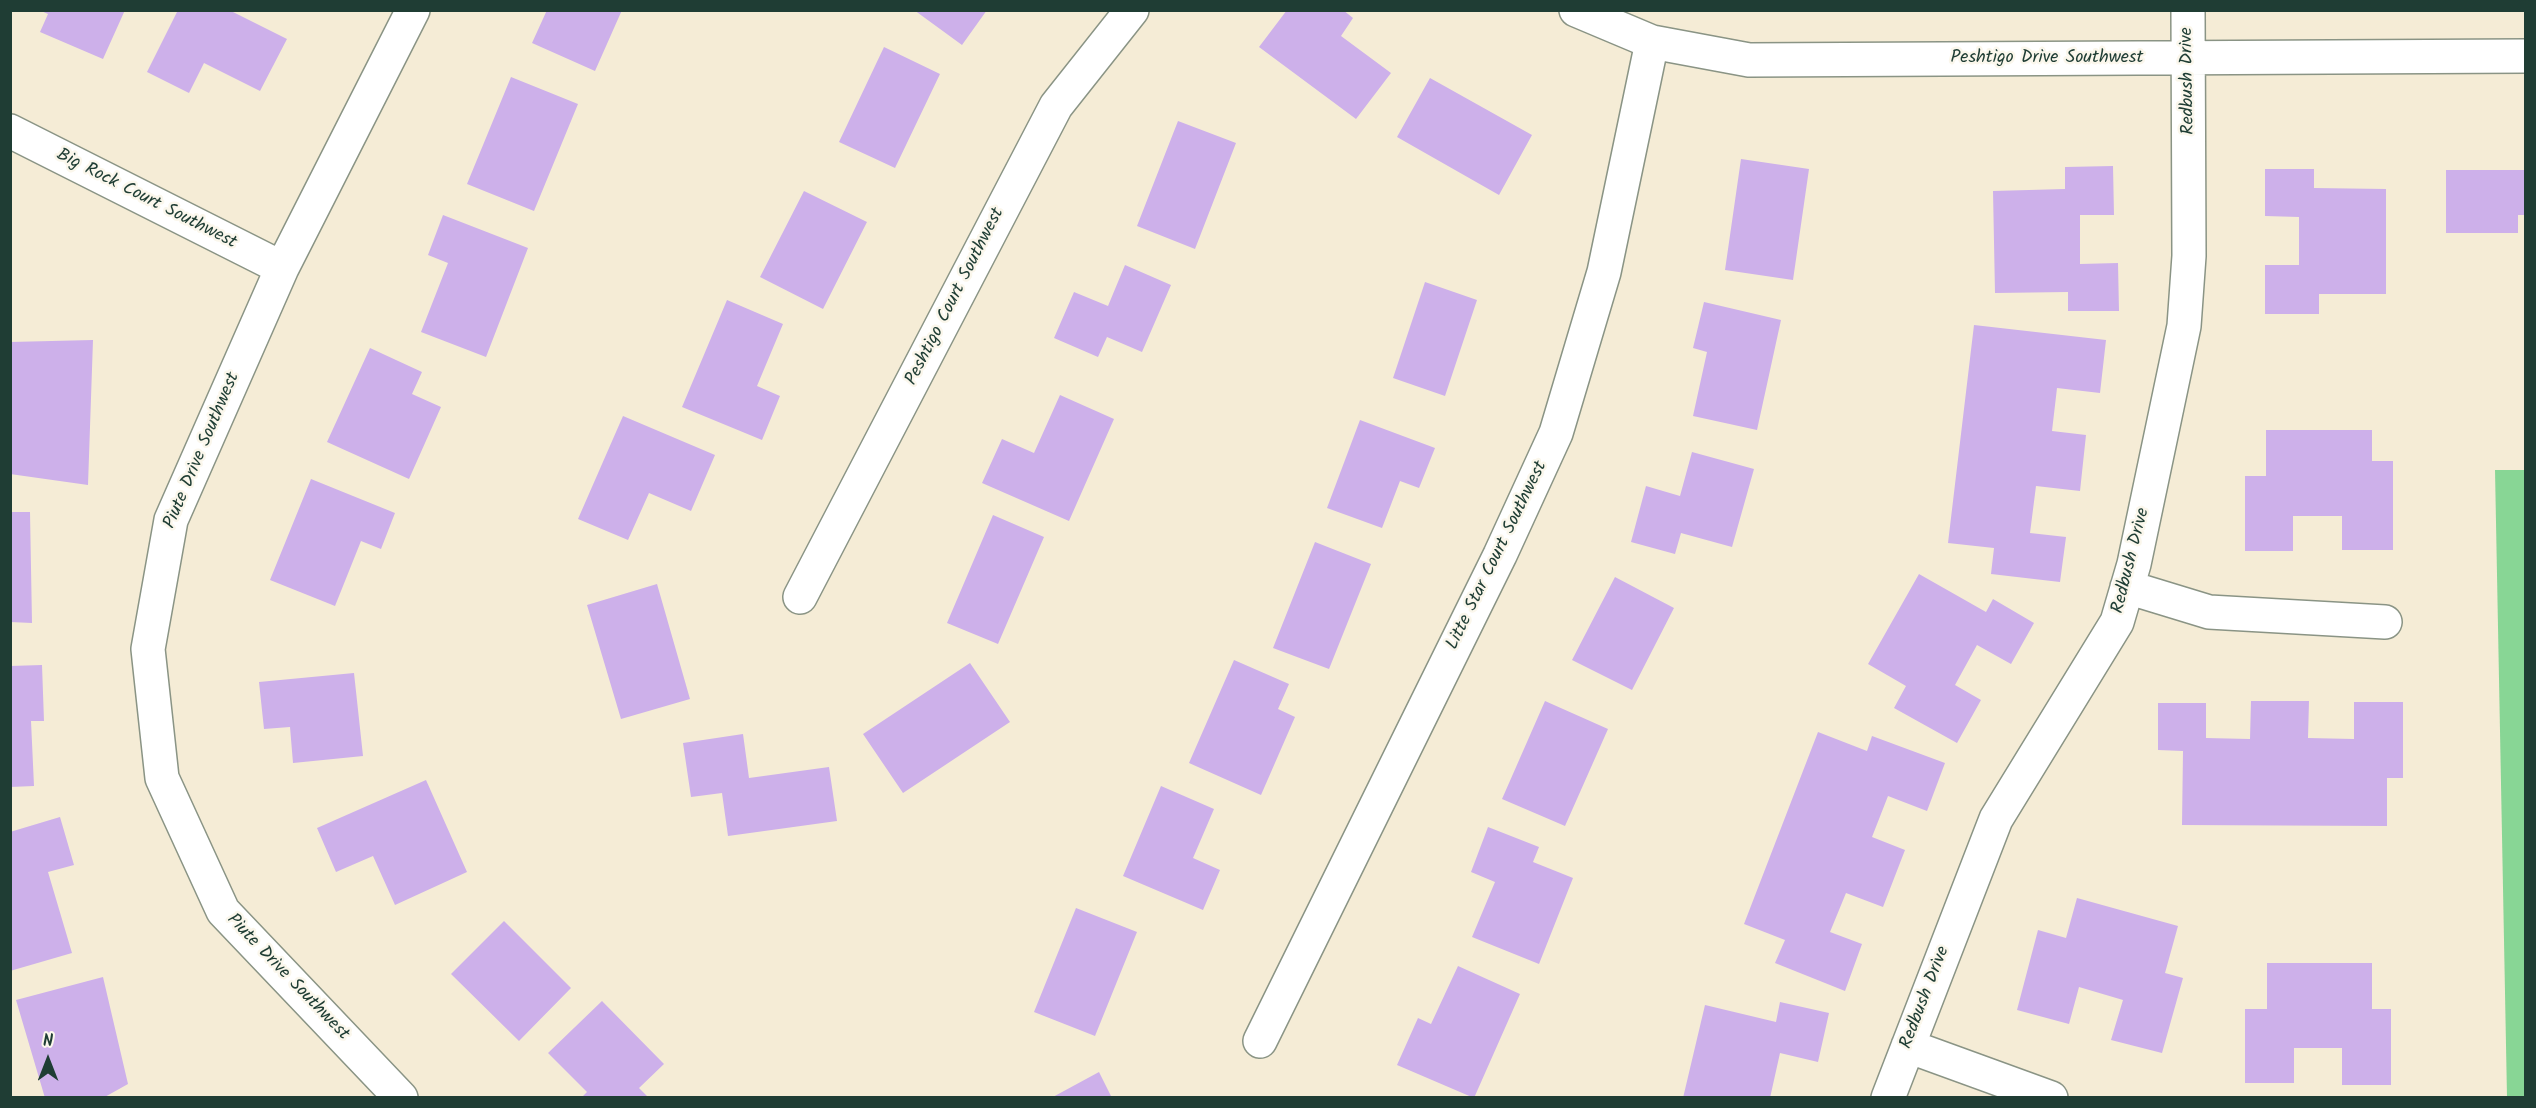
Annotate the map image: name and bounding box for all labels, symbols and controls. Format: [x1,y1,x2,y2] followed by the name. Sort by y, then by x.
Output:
[2177,27,2201,135] street label: Redbush Drive
[1951,48,2143,70] street label: Peshtigo Drive Southwest
[52,145,240,255] street label: Big Rock Court Southwest
[902,205,1010,389] street label: Peshtigo Court Southwest
[160,370,246,532] street label: Piute Drive Southwest
[1443,458,1553,654] street label: Litte Star Court Southwest
[2108,506,2156,616] street label: Redbush Drive
[221,910,353,1046] street label: Piute Drive Southwest
[1897,944,1955,1052] street label: Redbush Drive
[43,1029,53,1054] text: N
[18,1030,78,1090] north arrow

